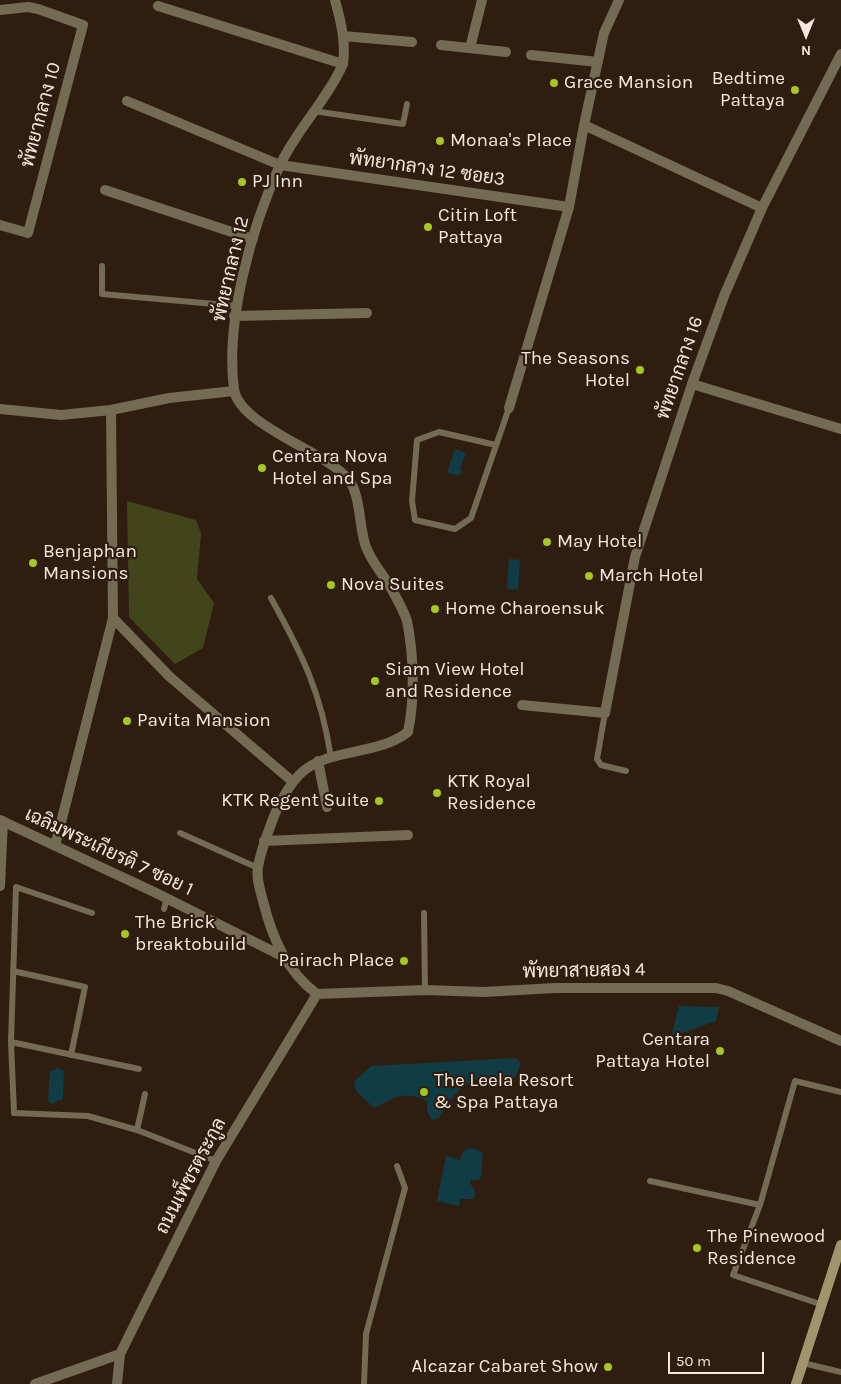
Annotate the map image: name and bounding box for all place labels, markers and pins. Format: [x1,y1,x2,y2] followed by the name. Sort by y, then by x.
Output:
[712,68,785,112] place label: Bedtime Pattaya
[564,72,693,94] place label: Grace Mansion
[548,77,560,89] marker: Grace Mansion
[789,84,801,96] marker: Bedtime Pattaya
[450,130,572,152] place label: Monaa's Place
[434,135,446,147] marker: Monaa's Place
[252,171,303,193] place label: PJ Inn
[236,176,248,188] marker: PJ Inn
[438,205,517,249] place label: Citin Loft Pattaya
[422,221,434,233] marker: Citin Loft Pattaya
[521,348,630,392] place label: The Seasons Hotel
[634,364,646,376] marker: The Seasons Hotel
[272,446,393,490] place label: Centara Nova Hotel and Spa
[256,462,268,474] marker: Centara Nova Hotel and Spa
[557,531,642,553] place label: May Hotel
[541,536,553,548] marker: May Hotel
[43,541,137,585] place label: Benjaphan Mansions
[27,557,39,569] marker: Benjaphan Mansions
[599,565,704,587] place label: March Hotel
[583,570,595,582] marker: March Hotel
[341,574,444,596] place label: Nova Suites
[325,579,337,591] marker: Nova Suites
[445,598,604,620] place label: Home Charoensuk
[429,603,441,615] marker: Home Charoensuk
[385,659,525,703] place label: Siam View Hotel and Residence
[369,675,381,687] marker: Siam View Hotel and Residence
[137,710,271,732] place label: Pavita Mansion
[121,715,133,727] marker: Pavita Mansion
[447,771,536,815] place label: KTK Royal Residence
[431,787,443,799] marker: KTK Royal Residence
[221,790,369,812] place label: KTK Regent Suite
[373,795,385,807] marker: KTK Regent Suite
[135,912,247,956] place label: The Brick breaktobuild
[119,928,131,940] marker: The Brick breaktobuild
[278,950,394,972] place label: Pairach Place
[398,955,410,967] marker: Pairach Place
[595,1029,710,1073] place label: Centara Pattaya Hotel
[714,1045,726,1057] marker: Centara Pattaya Hotel
[434,1070,574,1114] place label: The Leela Resort & Spa Pattaya
[418,1086,430,1098] marker: The Leela Resort & Spa Pattaya
[707,1226,825,1270] place label: The Pinewood Residence
[691,1242,703,1254] marker: The Pinewood Residence
[411,1356,598,1378] place label: Alcazar Cabaret Show
[602,1361,614,1373] marker: Alcazar Cabaret Show

